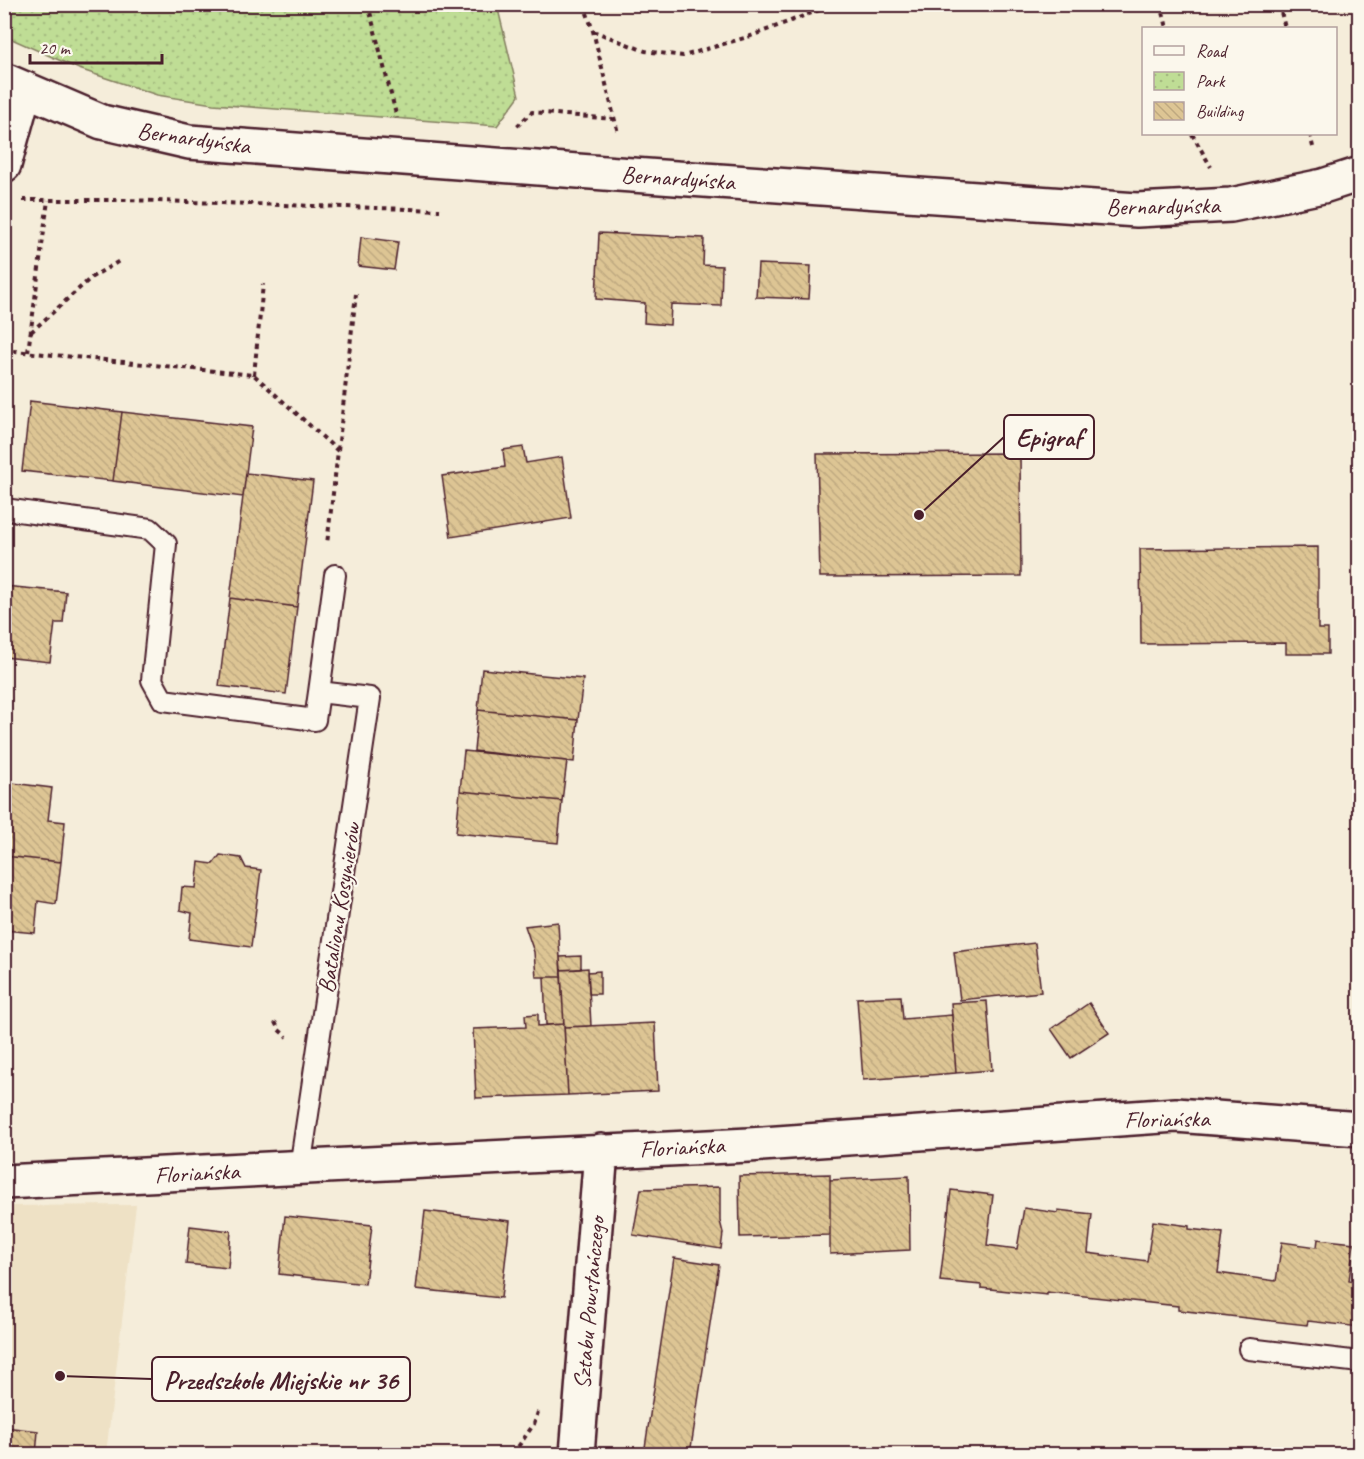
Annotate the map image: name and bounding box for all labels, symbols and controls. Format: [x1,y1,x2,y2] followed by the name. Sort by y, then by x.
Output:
[30,27,162,65] scale bar
[1142,27,1337,135] legend
[39,37,72,59] text: 20 m
[1196,40,1229,62] text: Road
[1196,70,1226,92] text: Park
[1196,100,1245,122] text: Building
[136,115,254,161] street label: Bernardyńska
[620,159,737,197] street label: Bernardyńska
[1106,190,1222,222] street label: Bernardyńska
[1004,415,1094,459] callout: Epigraf
[1016,421,1088,454] text: Epigraf
[311,819,367,995] street label: Batalionu Kosynierów
[1124,1103,1211,1135] street label: Floriańska
[639,1130,727,1164] street label: Floriańska
[154,1156,242,1190] street label: Floriańska
[567,1213,612,1390] street label: Sztabu Powstańczego
[152,1357,410,1401] callout: Przedszkole Miejskie nr 36
[164,1364,400,1397] text: Przedszkole Miejskie nr 36

